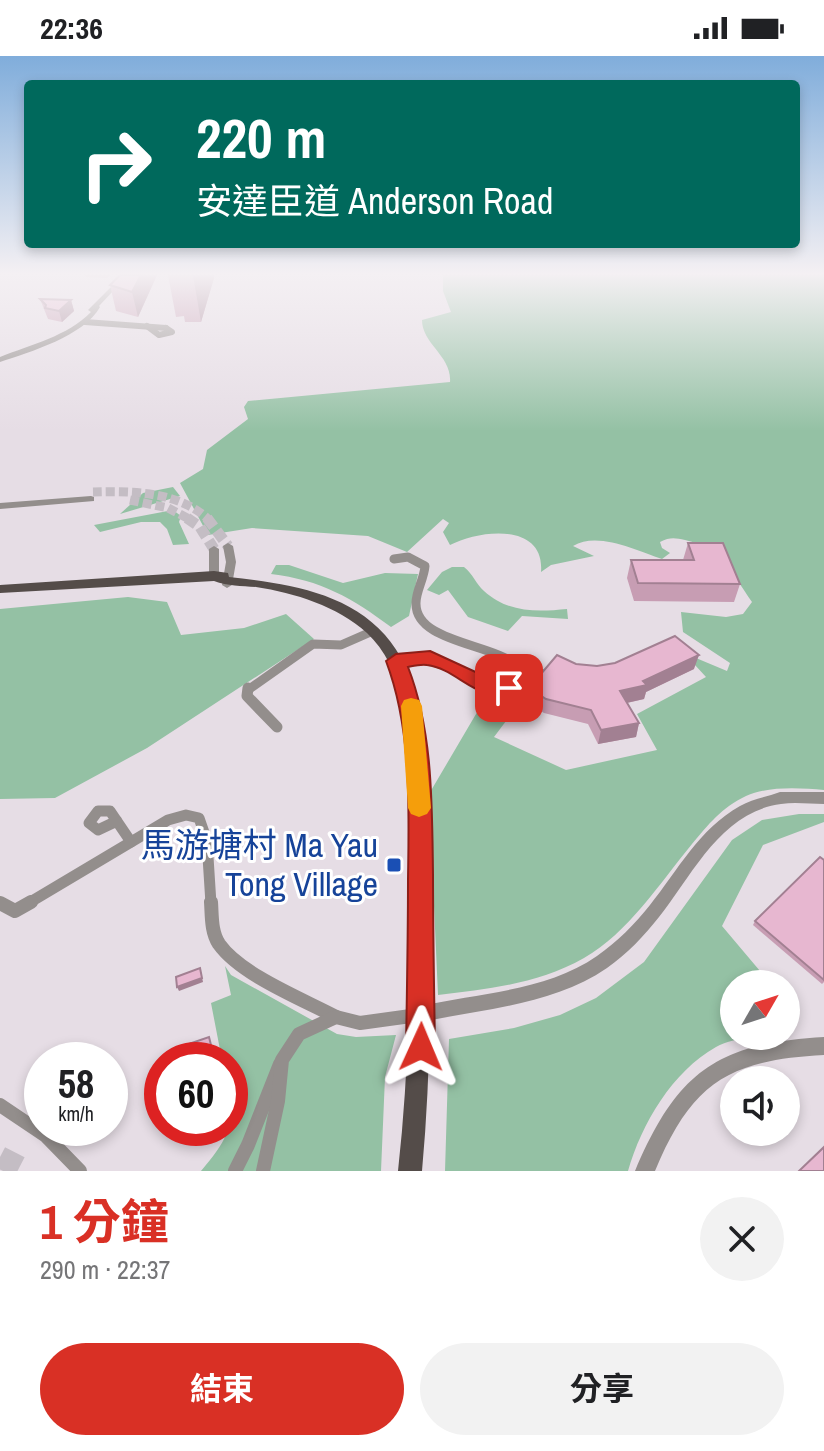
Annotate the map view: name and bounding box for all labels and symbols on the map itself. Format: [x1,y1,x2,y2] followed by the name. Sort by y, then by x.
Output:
[475,654,543,722] pin
[141,822,378,907] place label: 馬游塘村 Ma Yau Tong Village
[385,856,403,874] marker: 馬游塘村 Ma Yau Tong Village
[720,970,800,1050] north arrow
[379,1005,463,1089] position arrow
[144,1042,248,1146] speed limit sign: 60

